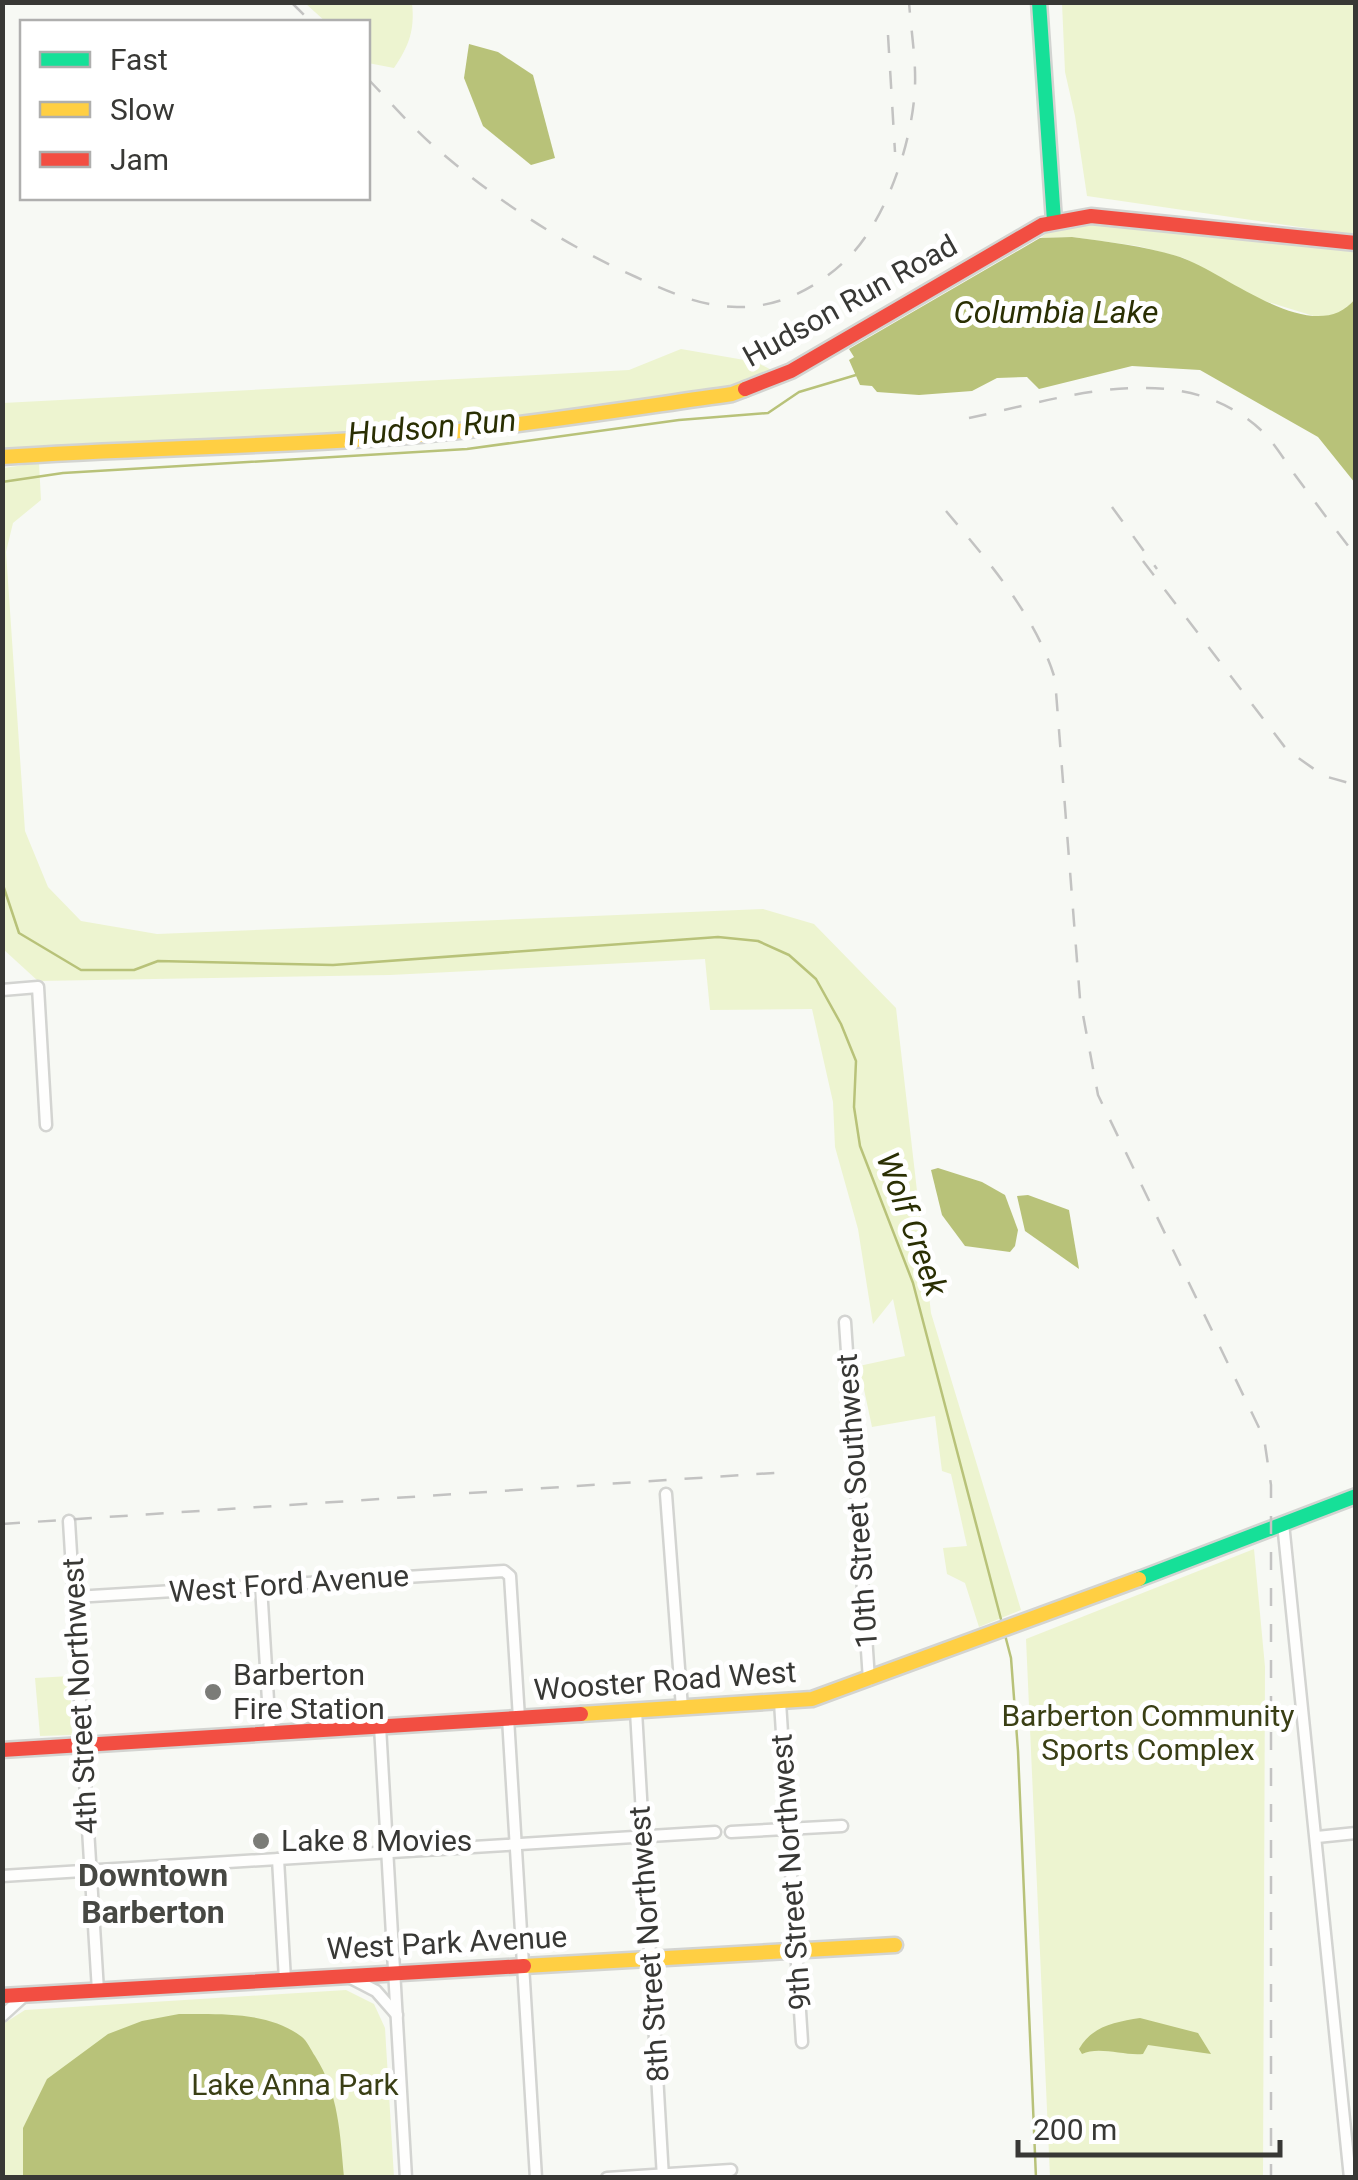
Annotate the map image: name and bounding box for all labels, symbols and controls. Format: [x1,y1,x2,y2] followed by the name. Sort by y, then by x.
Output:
[20,20,370,200] legend
[110,42,168,77] text: Fast
[110,92,175,127] text: Slow
[110,142,169,177] text: Jam
[737,227,963,374] street label: Hudson Run Road
[954,293,1159,331] water label: Columbia Lake
[346,401,518,453] water label: Hudson Run
[868,1147,956,1302] water label: Wolf Creek
[829,1352,884,1650] street label: 10th Street Southwest
[55,1557,104,1835] street label: 4th Street Northwest
[168,1558,410,1609] street label: West Ford Avenue
[533,1654,797,1707] street label: Wooster Road West
[233,1657,385,1726] place label: Barberton Fire Station
[202,1681,224,1703] marker: Barberton Fire Station
[1001,1698,1295,1767] park label: Barberton Community Sports Complex
[763,1733,818,2011] street label: 9th Street Northwest
[621,1805,676,2083] street label: 8th Street Northwest
[281,1823,472,1858] place label: Lake 8 Movies
[250,1830,272,1852] marker: Lake 8 Movies
[78,1856,228,1931] district label: Downtown Barberton
[326,1919,568,1966] street label: West Park Avenue
[191,2067,400,2102] park label: Lake Anna Park
[1018,2095,1280,2157] scale bar
[1033,2112,1117,2147] text: 200 m

